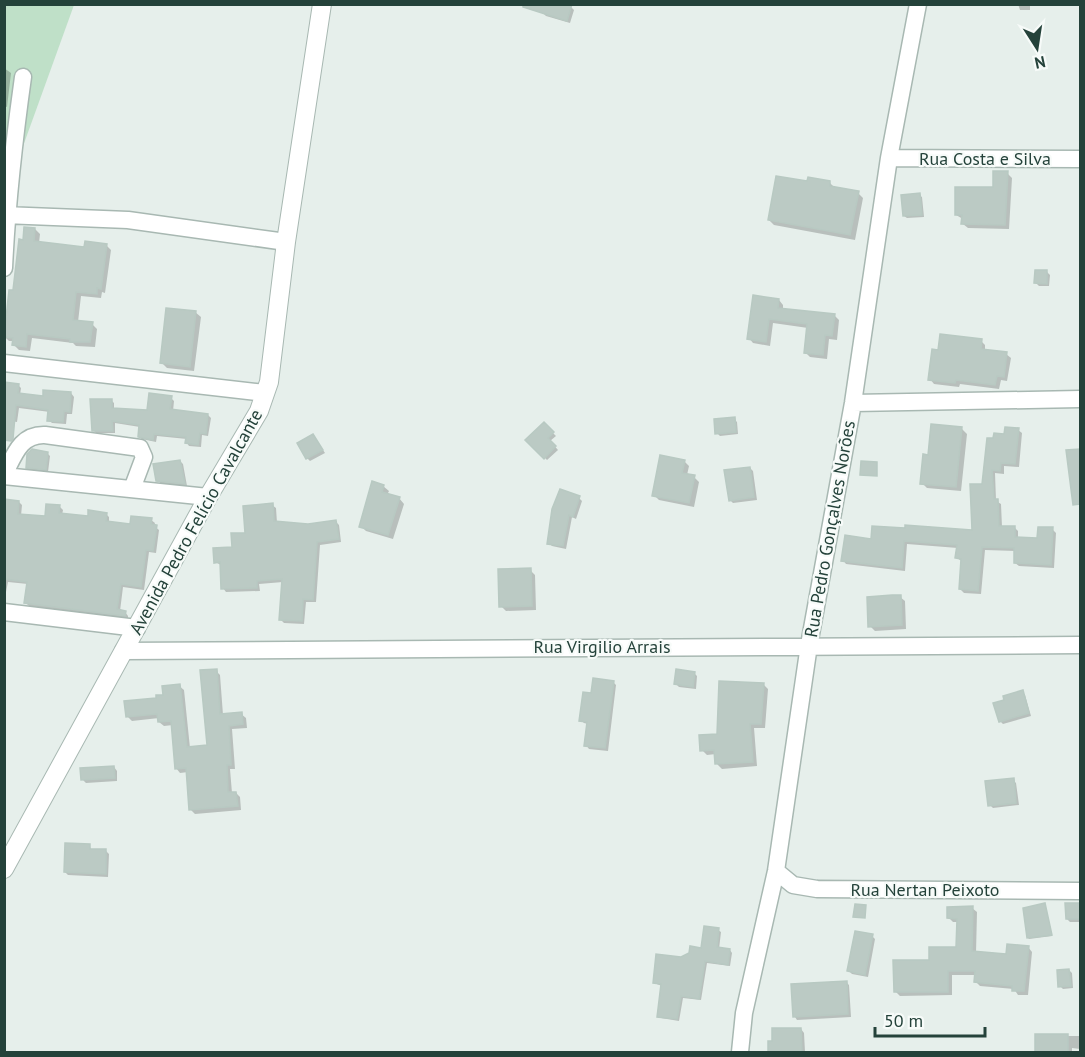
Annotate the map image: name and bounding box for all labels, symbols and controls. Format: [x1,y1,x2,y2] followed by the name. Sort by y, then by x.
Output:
[1007,18,1067,78] north arrow
[1033,52,1047,74] text: N
[919,147,1051,170] street label: Rua Costa e Silva
[124,405,267,638] street label: Avenida Pedro Felício Cavalcante
[799,419,860,639] street label: Rua Pedro Gonçalves Norões
[533,635,671,658] street label: Rua Virgilio Arrais
[851,878,1000,901] street label: Rua Nertan Peixoto
[875,1000,984,1038] scale bar
[884,1009,923,1032] text: 50 m

